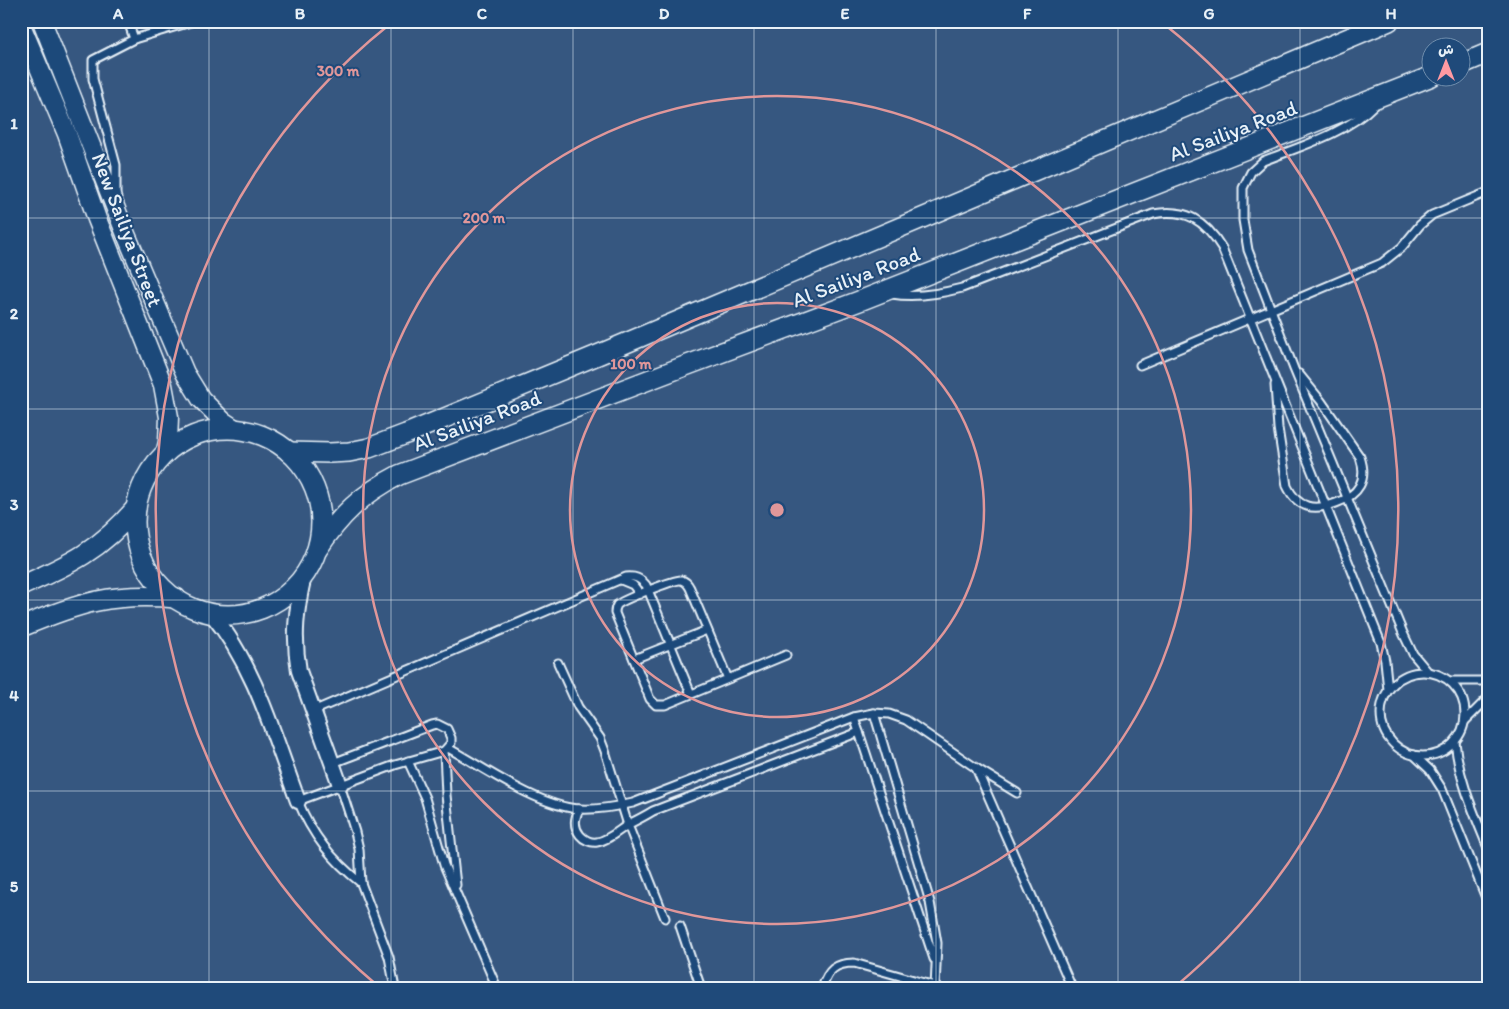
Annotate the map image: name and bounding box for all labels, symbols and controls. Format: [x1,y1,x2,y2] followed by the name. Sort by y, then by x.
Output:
[112,4,124,23] text: A
[295,4,306,23] text: B
[477,4,488,23] text: C
[659,4,670,23] text: D
[841,4,850,23] text: E
[1023,4,1032,23] text: F
[1203,4,1215,23] text: G
[1385,4,1397,23] text: H
[1422,38,1472,88] north arrow
[1438,41,1454,58] text: ش
[317,62,360,80] text: 300 m
[1165,95,1301,166] street label: Al Sailiya Road
[10,114,18,133] text: 1
[87,149,168,310] street label: New Sailiya Street
[463,209,506,227] text: 200 m
[788,241,924,312] street label: Al Sailiya Road
[10,304,19,323] text: 2
[610,355,652,373] text: 100 m
[409,385,545,456] street label: Al Sailiya Road
[10,495,19,514] text: 3
[768,501,786,519] centre of rings
[9,686,19,705] text: 4
[10,877,19,896] text: 5

